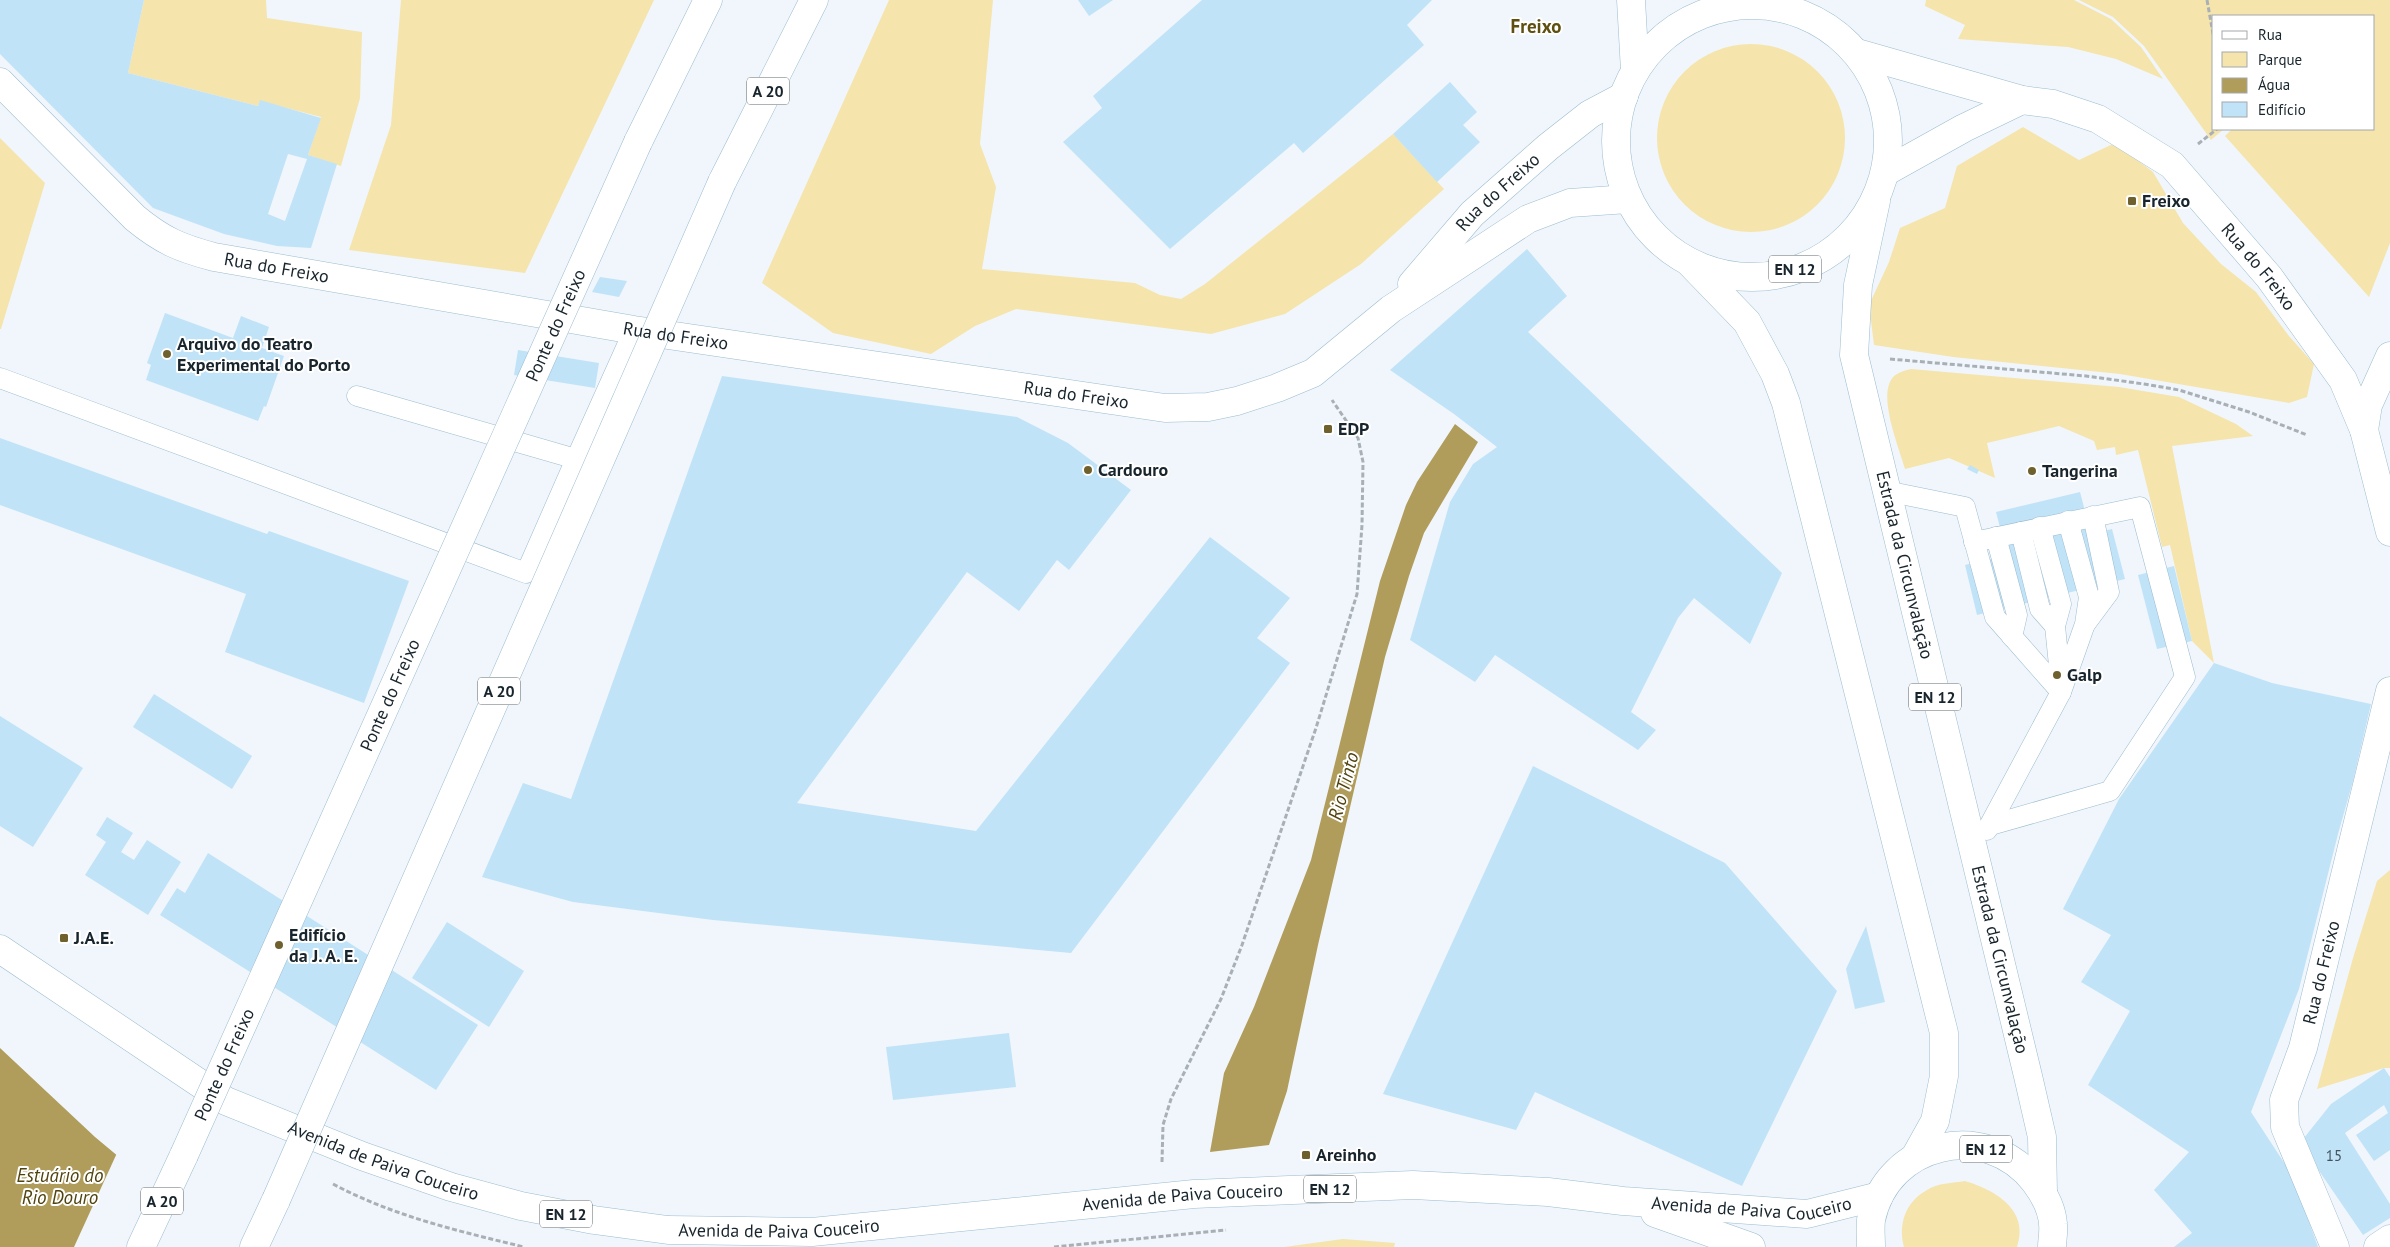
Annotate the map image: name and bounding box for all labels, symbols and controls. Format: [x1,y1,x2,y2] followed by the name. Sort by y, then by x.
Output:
[1511,14,1561,38] district label: Freixo
[2212,15,2375,130] legend
[2258,25,2282,44] text: Rua
[2258,50,2302,69] text: Parque
[2258,75,2290,94] text: Água
[747,78,789,104] road number: A 20
[2258,100,2306,119] text: Edifício
[1450,148,1544,236] street label: Rua do Freixo
[2142,189,2190,212] place label: Freixo
[2126,195,2138,207] marker: Freixo
[2216,218,2301,315] street label: Rua do Freixo
[222,247,331,288] street label: Rua do Freixo
[1769,255,1821,282] road number: EN 12
[520,265,591,385] street label: Ponte do Freixo
[621,316,730,355] street label: Rua do Freixo
[177,332,351,376] place label: Arquivo do Teatro Experimental do Porto
[161,348,173,360] marker: Arquivo do Teatro Experimental do Porto
[1022,375,1131,414] street label: Rua do Freixo
[1338,417,1369,440] place label: EDP
[1322,423,1334,435] marker: EDP
[1098,458,1168,481] place label: Cardouro
[2042,459,2118,482] place label: Tangerina
[1082,464,1094,476] marker: Cardouro
[2026,465,2038,477] marker: Tangerina
[1871,468,1939,661] street label: Estrada da Circunvalação
[354,635,425,755] street label: Ponte do Freixo
[2067,663,2102,686] place label: Galp
[2051,669,2063,681] marker: Galp
[478,678,520,704] road number: A 20
[1909,684,1961,710] road number: EN 12
[1322,750,1364,822] water label: Rio Tinto
[1967,863,2034,1056] street label: Estrada da Circunvalação
[2297,918,2345,1027] street label: Rua do Freixo
[289,923,358,967] place label: Edifício da J. A. E.
[73,926,114,949] place label: J.A.E.
[58,932,70,944] marker: J.A.E.
[273,939,285,951] marker: Edifício da J. A. E.
[189,1005,259,1124] street label: Ponte do Freixo
[285,1115,482,1205] street label: Avenida de Paiva Couceiro
[1960,1136,2012,1162] road number: EN 12
[1316,1143,1377,1166] place label: Areinho
[2326,1146,2342,1165] house number: 15
[1300,1149,1312,1161] marker: Areinho
[17,1163,103,1209] water label: Estuário do Rio Douro
[1304,1176,1356,1202] road number: EN 12
[1081,1178,1283,1216] street label: Avenida de Paiva Couceiro
[141,1188,183,1214] road number: A 20
[1651,1191,1854,1225] street label: Avenida de Paiva Couceiro
[540,1200,592,1228] road number: EN 12
[678,1213,881,1243] street label: Avenida de Paiva Couceiro

